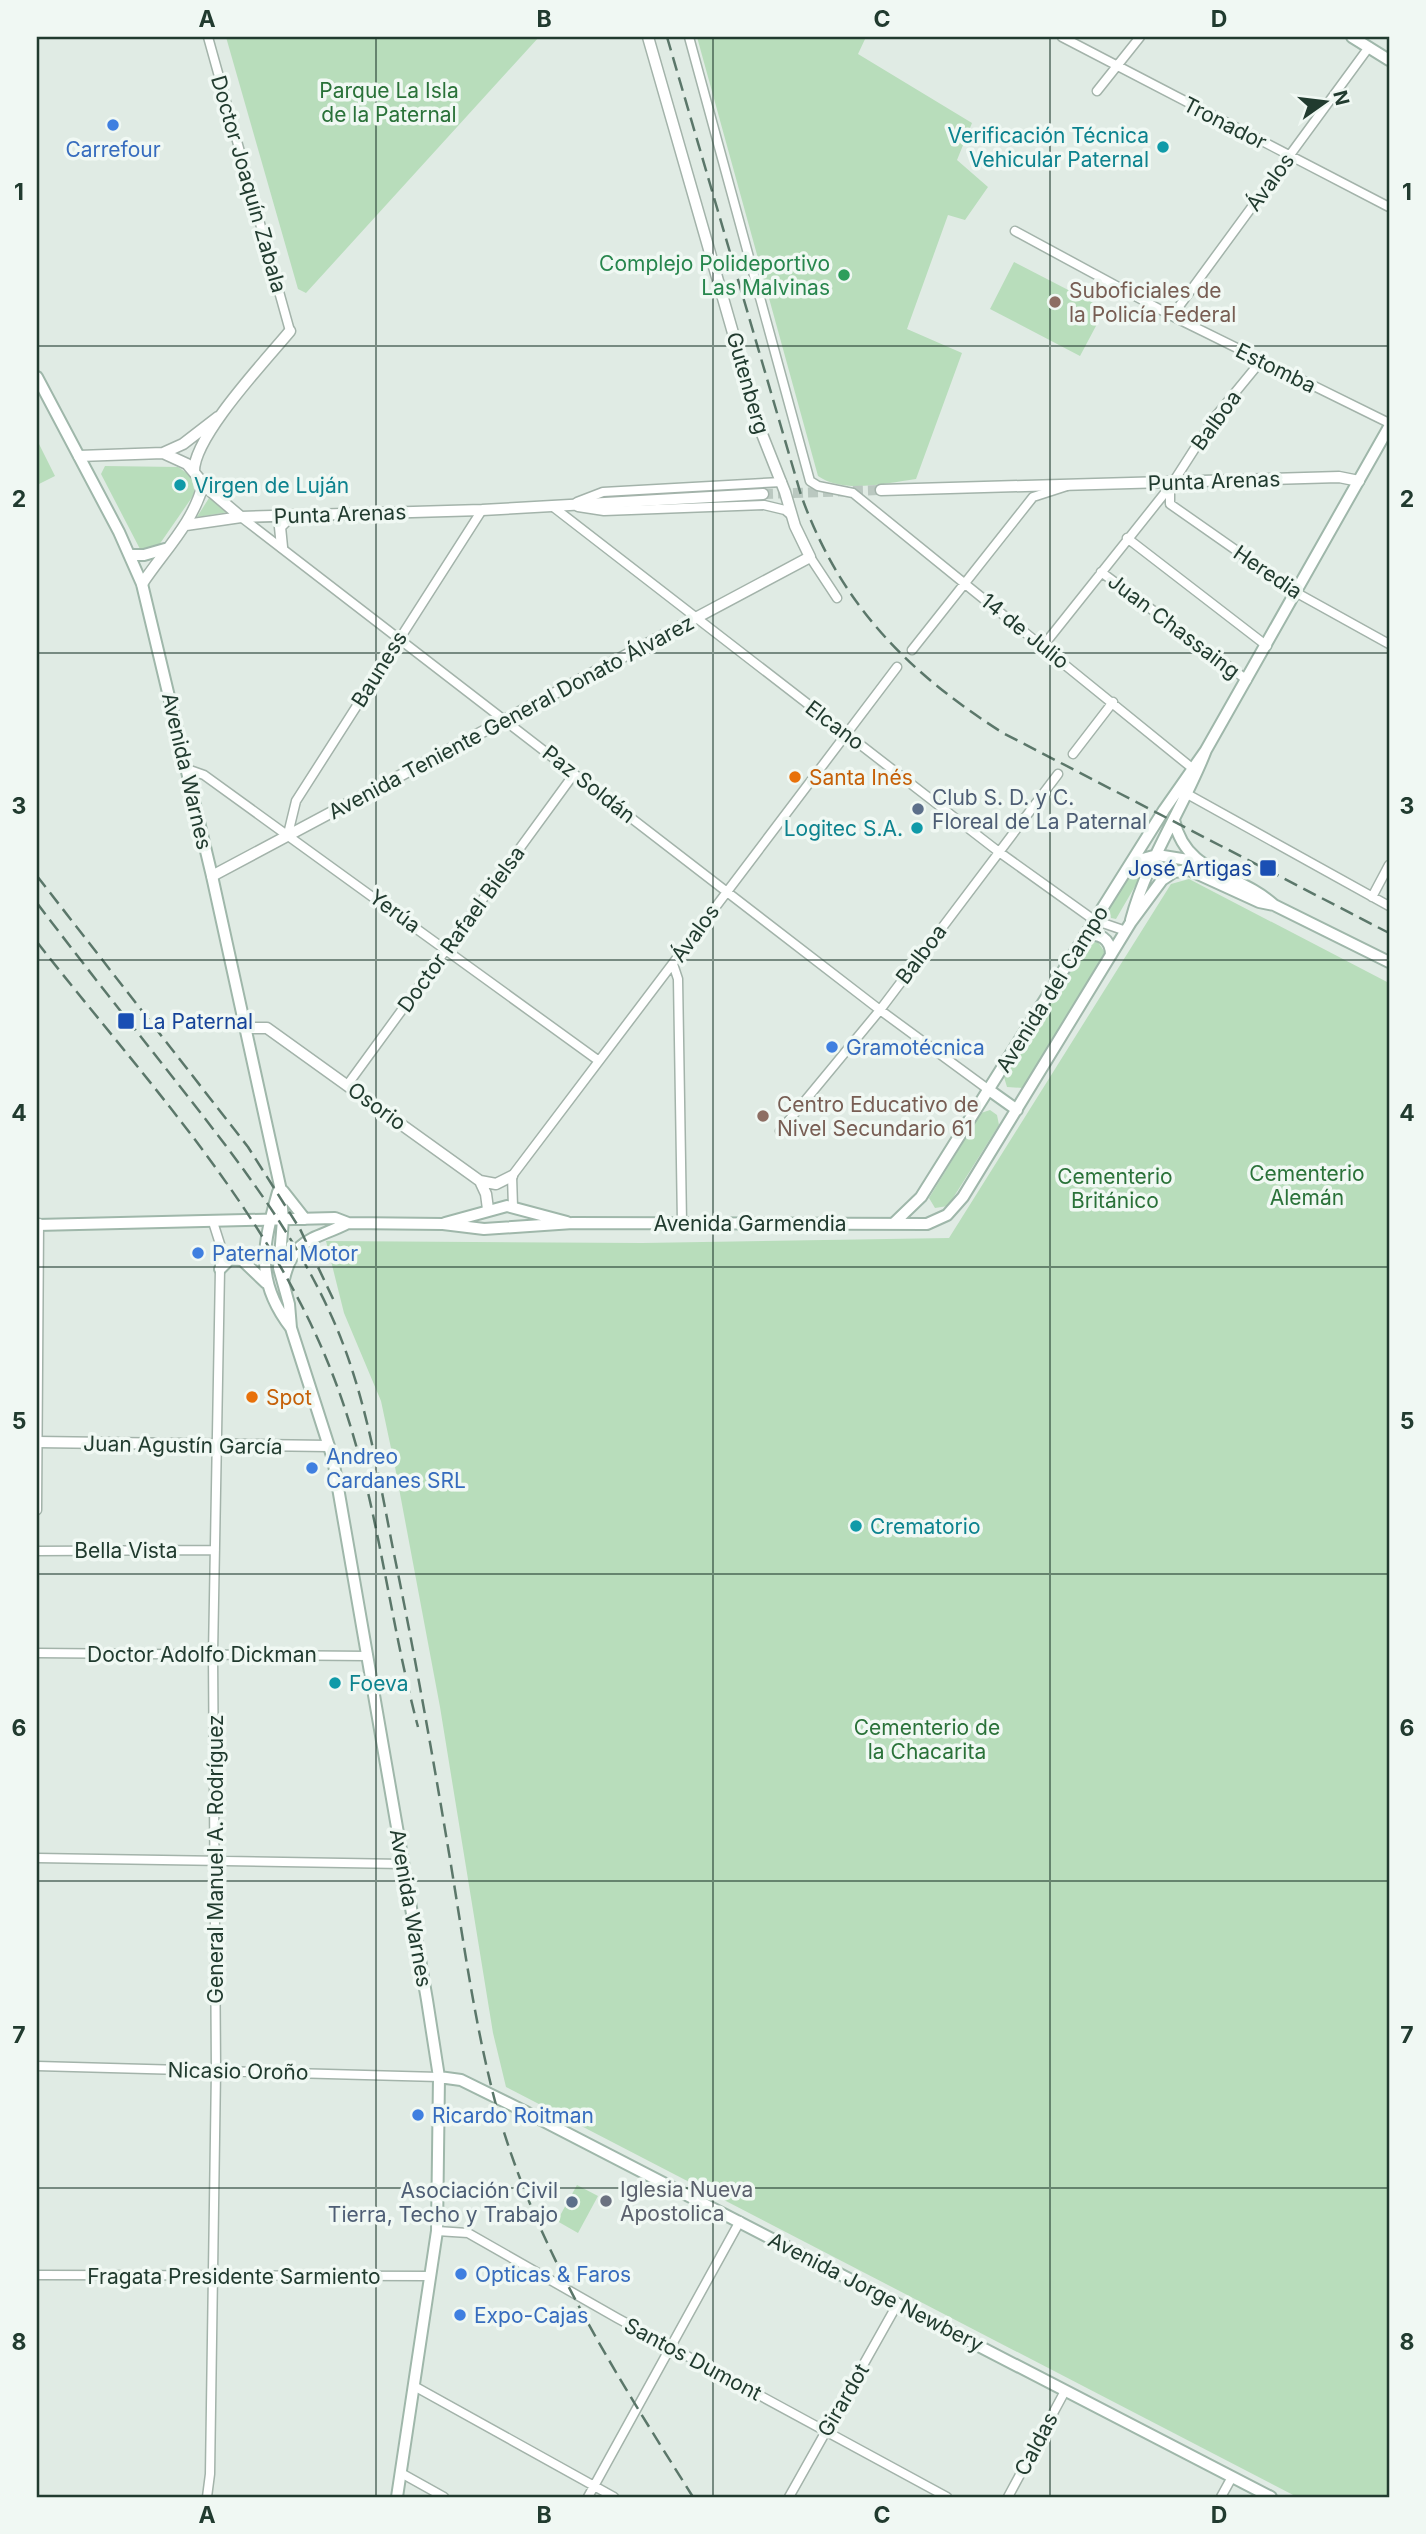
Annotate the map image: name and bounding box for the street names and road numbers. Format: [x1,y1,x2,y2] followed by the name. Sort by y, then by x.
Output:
[206,73,292,295] street label: Doctor Joaquín Zabala
[1179,91,1271,155] street label: Tronador
[1240,148,1299,216] street label: Ávalos
[722,329,774,437] street label: Gutenberg
[1232,338,1320,398] street label: Estomba
[1186,385,1246,455] street label: Balboa
[1147,466,1281,496] street label: Punta Arenas
[273,499,407,529] street label: Punta Arenas
[1229,540,1307,604] street label: Heredia
[1103,568,1245,684] street label: Juan Chassaing
[976,588,1074,674] street label: 14 de Julio
[323,609,698,824] street label: Avenida Teniente General Donato Álvarez
[346,626,412,712] street label: Bauness
[157,690,217,852] street label: Avenida Warnes
[801,695,869,755] street label: Elcano
[538,740,640,828] street label: Paz Soldán
[392,841,530,1017] street label: Doctor Rafael Bielsa
[365,884,425,938] street label: Yerúa
[665,899,724,967] street label: Ávalos
[991,901,1113,1077] street label: Avenida del Campo
[891,919,951,989] street label: Balboa
[343,1077,411,1135] street label: Osorio
[653,1211,847,1236] street label: Avenida Garmendia
[83,1431,283,1459] street label: Juan Agustín García
[74,1538,178,1563] street label: Bella Vista
[87,1642,317,1667] street label: Doctor Adolfo Dickman
[203,1714,228,2004] street label: General Manuel A. Rodríguez
[385,1827,437,1989] street label: Avenida Warnes
[167,2057,309,2085] street label: Nicasio Oroño
[764,2227,988,2357] street label: Avenida Jorge Newbery
[87,2264,381,2289] street label: Fragata Presidente Sarmiento
[620,2312,766,2406] street label: Santos Dumont
[812,2359,874,2441] street label: Girardot
[1009,2408,1063,2480] street label: Caldas

